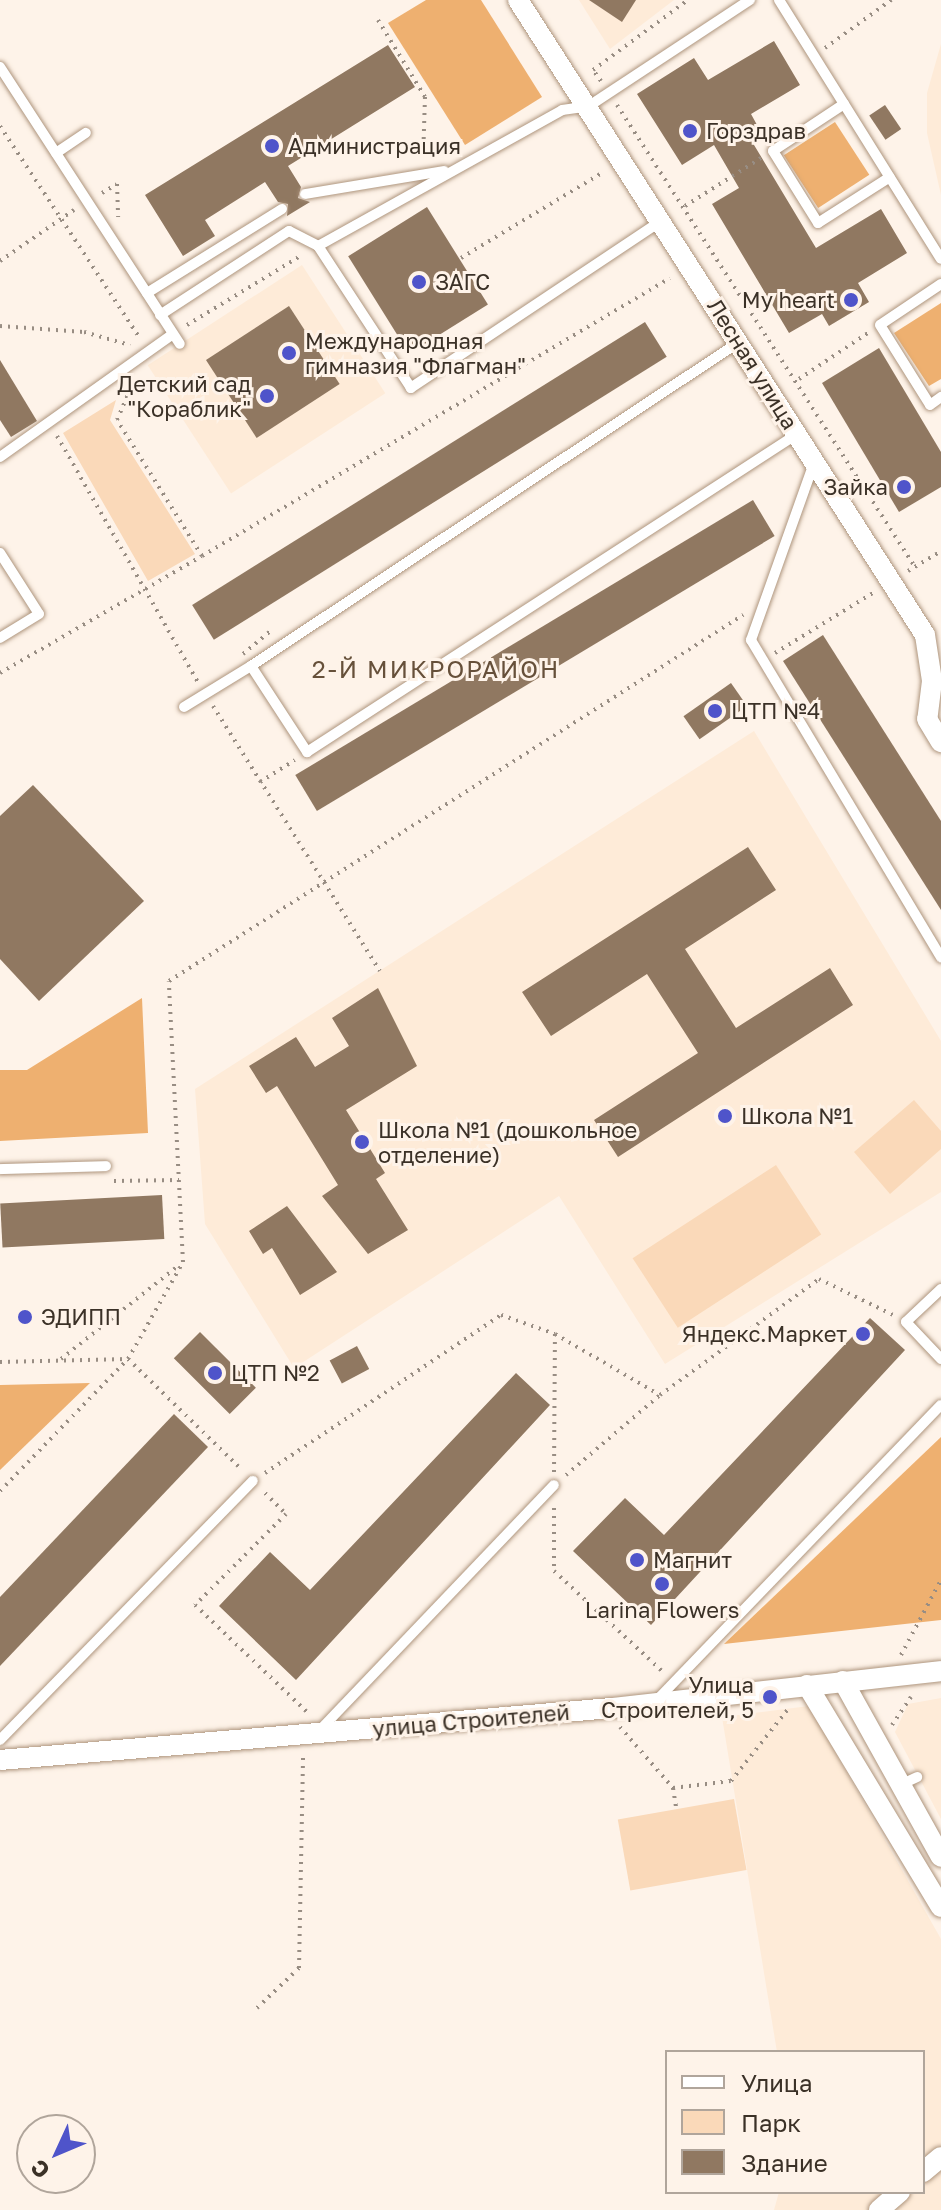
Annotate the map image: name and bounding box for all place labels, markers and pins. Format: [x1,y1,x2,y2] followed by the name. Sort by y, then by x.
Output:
[706,118,806,144] place label: Горздрав
[681,122,699,140] marker: Горздрав
[288,133,461,159] place label: Администрация
[263,137,281,155] marker: Администрация
[435,269,490,295] place label: ЗАГС
[410,273,428,291] marker: ЗАГС
[742,287,835,313] place label: My heart
[842,291,860,309] marker: My heart
[305,327,526,378] place label: Международная гимназия "Флагман"
[280,344,298,362] marker: Международная гимназия "Флагман"
[117,370,251,422] place label: Детский сад "Кораблик"
[258,387,276,405] marker: Детский сад "Кораблик"
[823,474,888,500] place label: Зайка
[895,478,913,496] marker: Зайка
[731,698,821,724] place label: ЦТП №4
[706,702,724,720] marker: ЦТП №4
[741,1103,853,1129] place label: Школа №1
[716,1107,734,1125] marker: Школа №1
[378,1116,637,1168] place label: Школа №1 (дошкольное отделение)
[353,1133,371,1151] marker: Школа №1 (дошкольное отделение)
[41,1304,121,1330] place label: ЭДИПП
[16,1308,34,1326] marker: ЭДИПП
[682,1321,847,1347] place label: Яндекс.Маркет
[854,1325,872,1343] marker: Яндекс.Маркет
[231,1360,320,1386] place label: ЦТП №2
[206,1364,224,1382] marker: ЦТП №2
[653,1547,732,1573] place label: Магнит
[628,1551,646,1569] marker: Магнит
[653,1575,671,1593] marker: Larina Flowers
[585,1597,739,1623] place label: Larina Flowers
[601,1671,754,1722] place label: Улица Строителей, 5
[761,1688,779,1706] marker: Улица Строителей, 5

